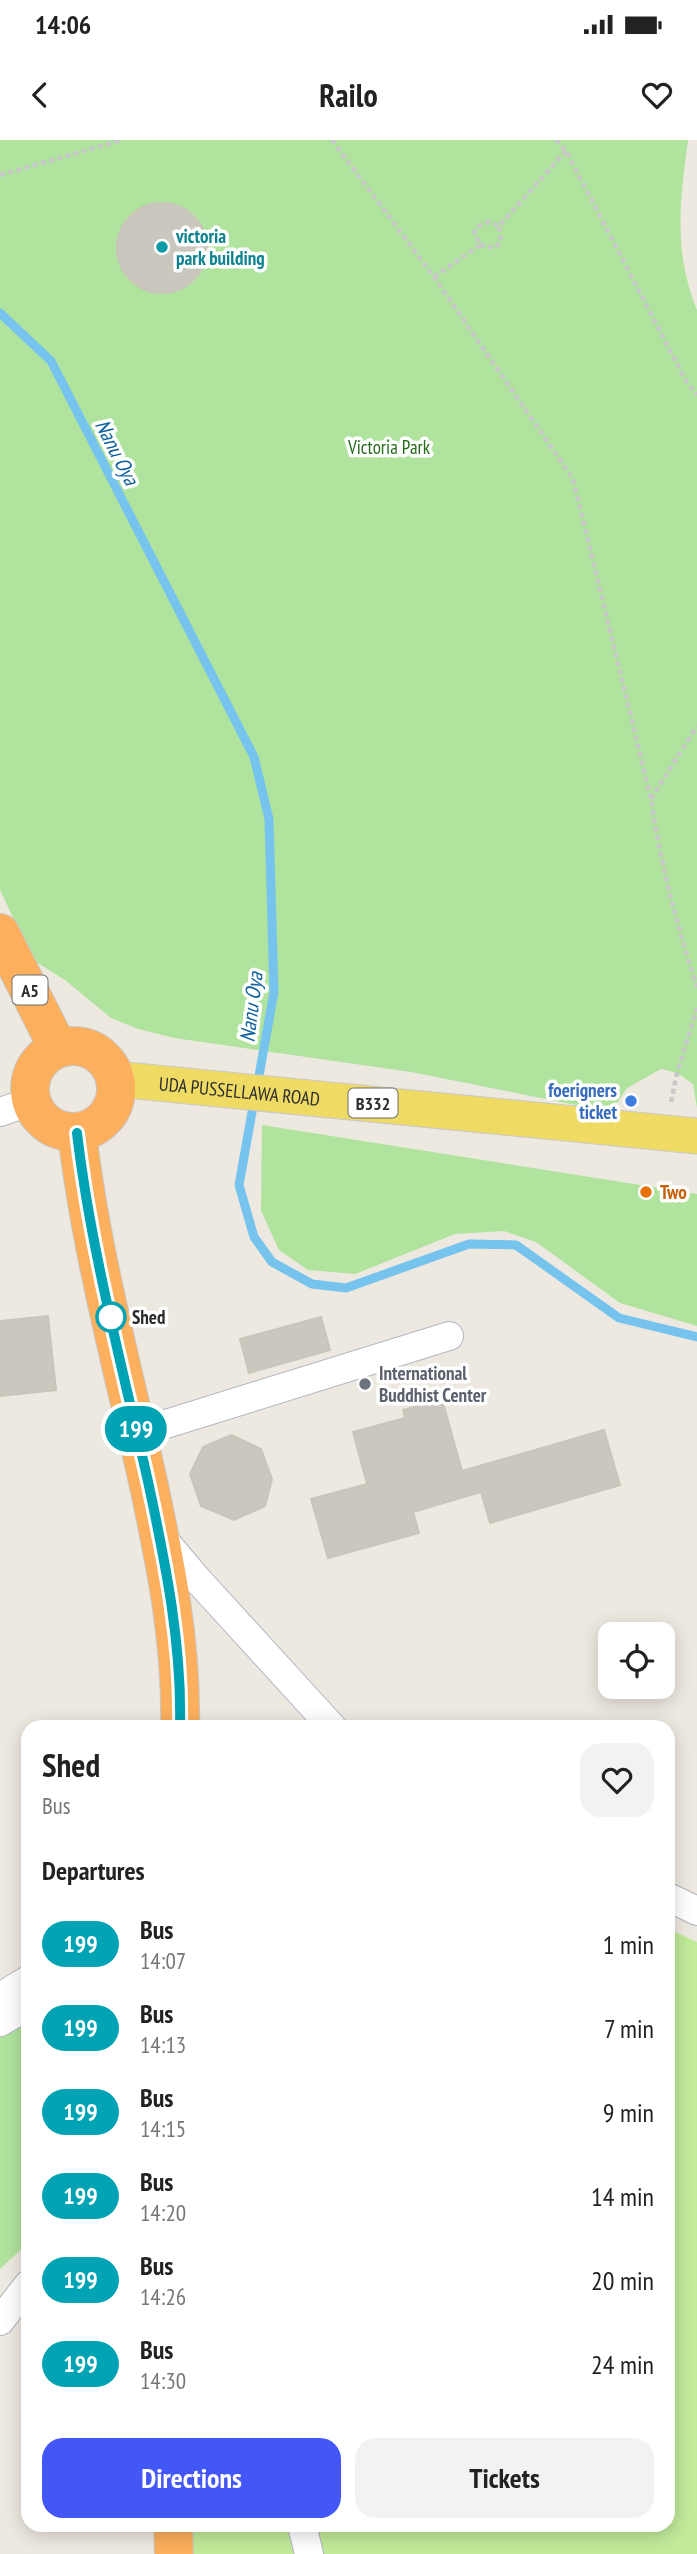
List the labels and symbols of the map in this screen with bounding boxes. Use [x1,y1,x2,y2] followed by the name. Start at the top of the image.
[175,224,265,270] place label: victoria park building
[154,239,170,255] marker: victoria park building
[89,415,146,491] water label: Nanu Oya
[347,435,431,459] park label: Victoria Park
[233,969,269,1043] water label: Nanu Oya
[12,976,48,1004] road number: A5
[158,1071,321,1111] street label: UDA PUSSELLAWA ROAD
[548,1078,617,1124] place label: foerigners ticket
[348,1088,398,1118] road number: B332
[623,1093,639,1109] marker: foerigners ticket
[660,1180,687,1204] place label: Two
[638,1184,654,1200] marker: Two
[96,1302,126,1332] marker: Shed
[132,1305,165,1329] place label: Shed
[379,1361,487,1407] place label: International Buddhist Center
[357,1376,373,1392] marker: International Buddhist Center
[96,1406,176,1452] line badge: 199

